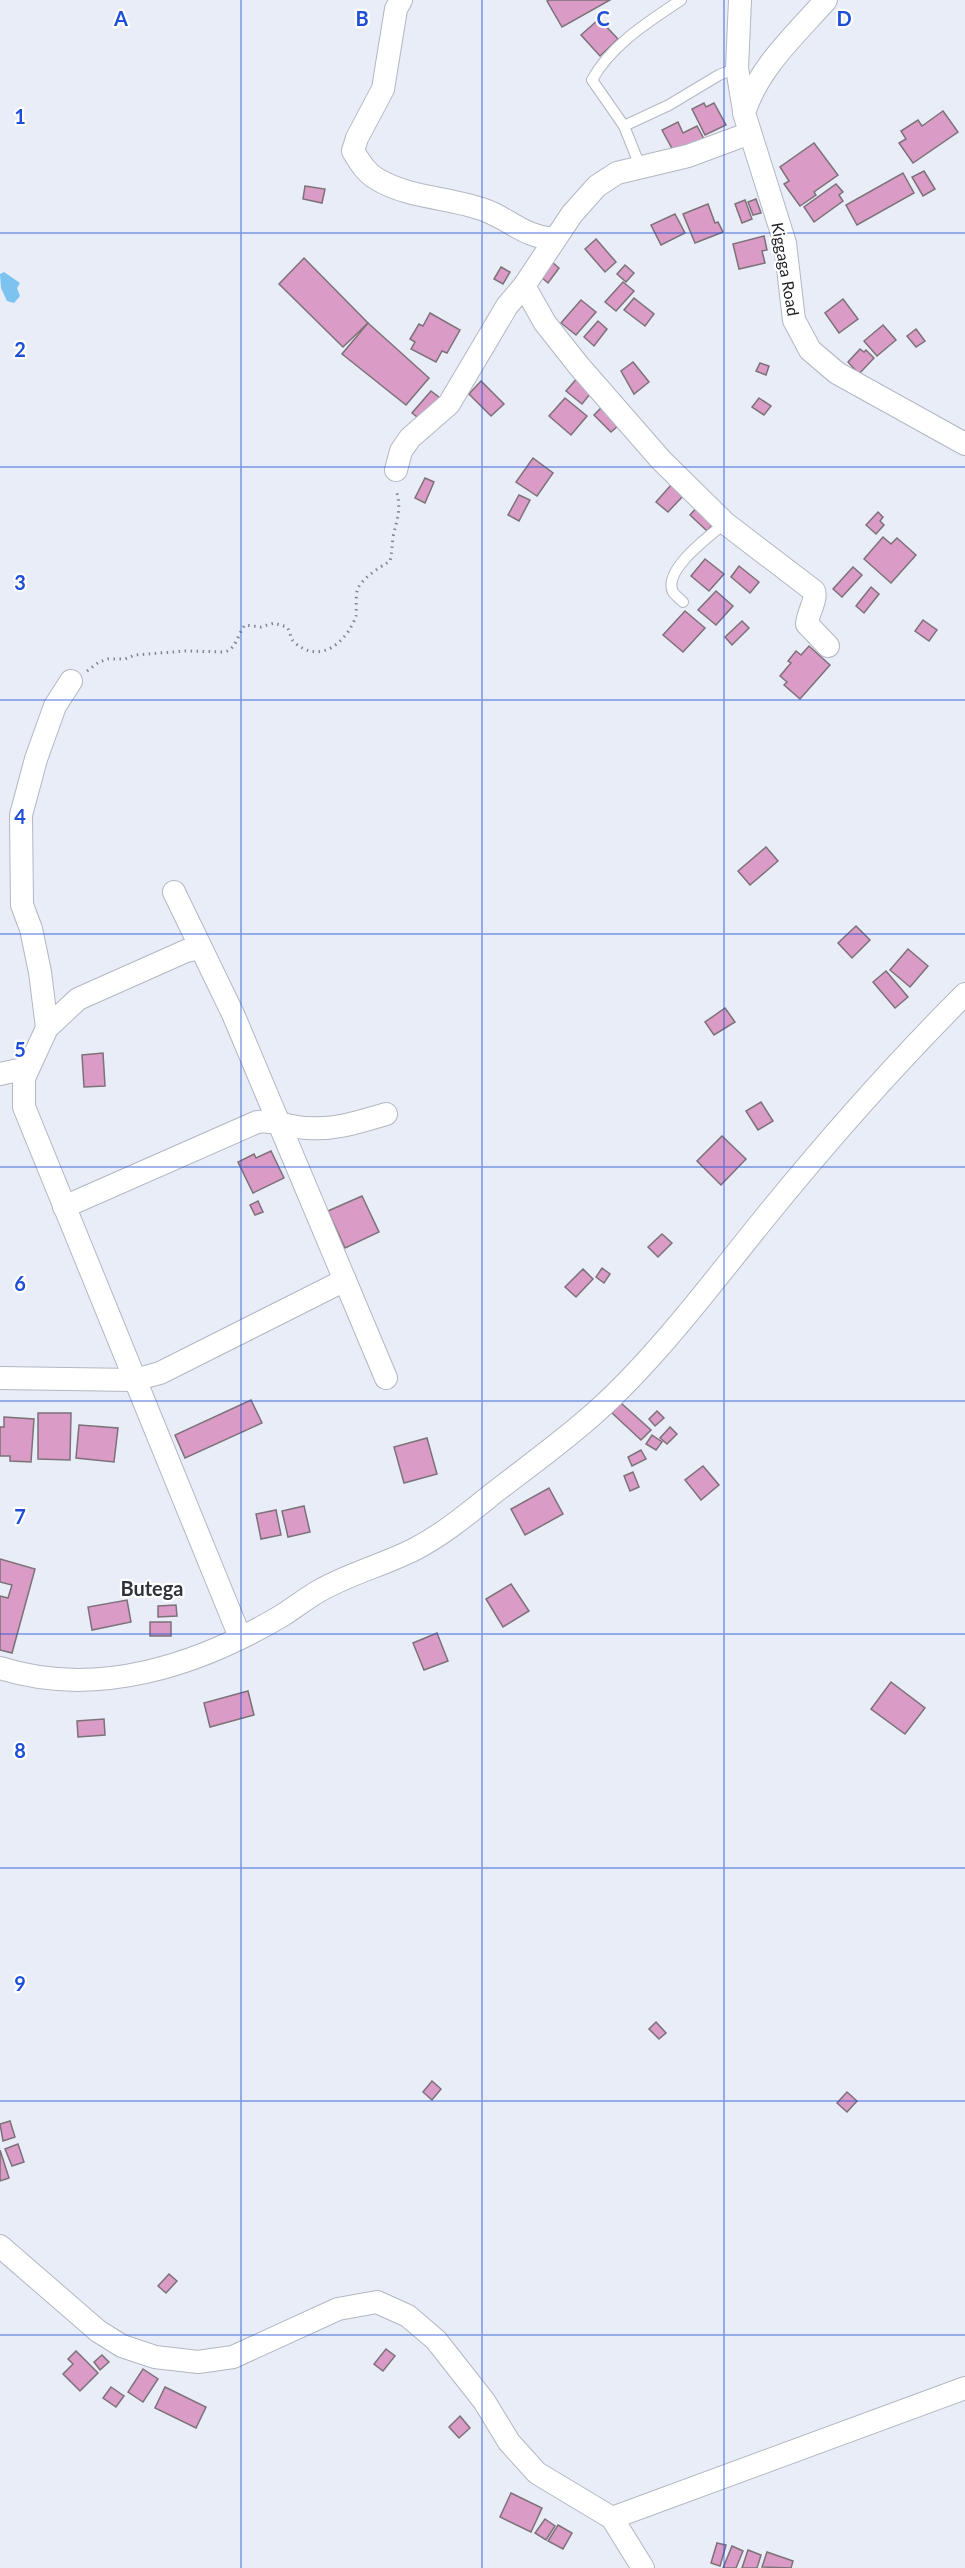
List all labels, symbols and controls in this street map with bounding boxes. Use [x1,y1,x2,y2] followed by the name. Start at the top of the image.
[113,6,128,30] text: A
[355,6,369,30] text: B
[596,6,610,30] text: C
[836,6,852,30] text: D
[14,104,26,128] text: 1
[768,221,804,317] street label: Kiggaga Road
[14,337,26,361] text: 2
[14,570,26,594] text: 3
[14,804,26,828] text: 4
[14,1037,26,1061] text: 5
[14,1271,26,1295] text: 6
[14,1504,26,1528] text: 7
[120,1576,184,1600] district label: Butega
[14,1738,26,1762] text: 8
[14,1971,26,1995] text: 9

